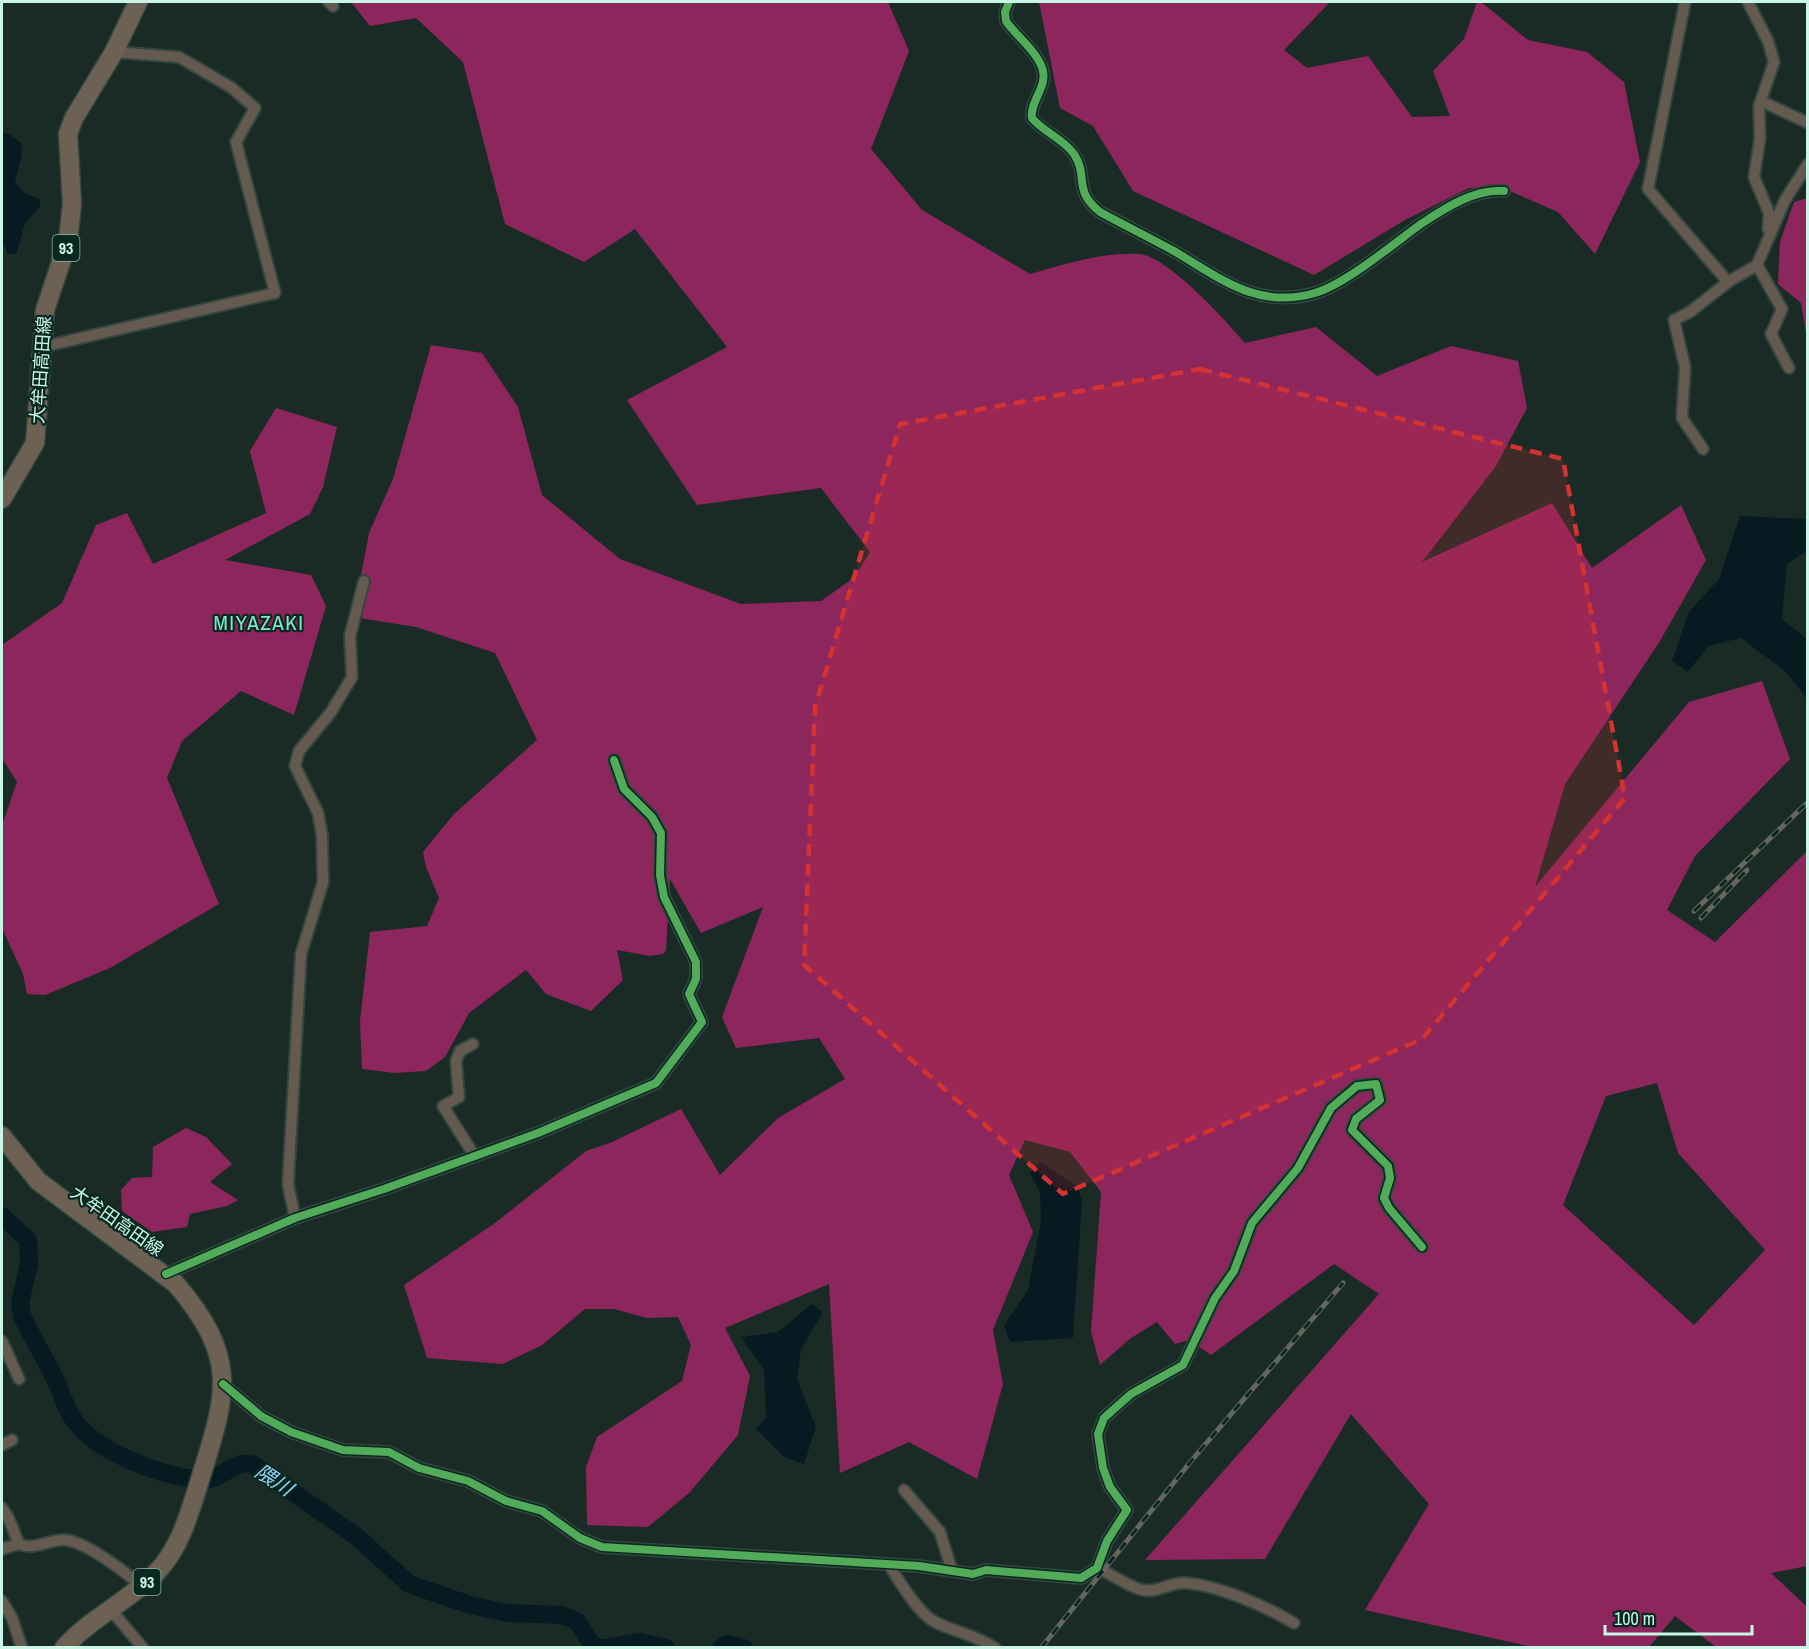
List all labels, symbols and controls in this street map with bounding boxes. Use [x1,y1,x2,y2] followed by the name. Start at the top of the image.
[52,235,80,261] road number: 93
[24,315,57,425] street label: 大牟田高田線
[213,608,305,637] district label: MIYAZAKI
[66,1179,169,1262] street label: 大牟田高田線
[250,1457,300,1503] water label: 隈川
[134,1569,160,1595] road number: 93
[1605,1598,1752,1636] scale bar
[1614,1606,1655,1631] text: 100 m

